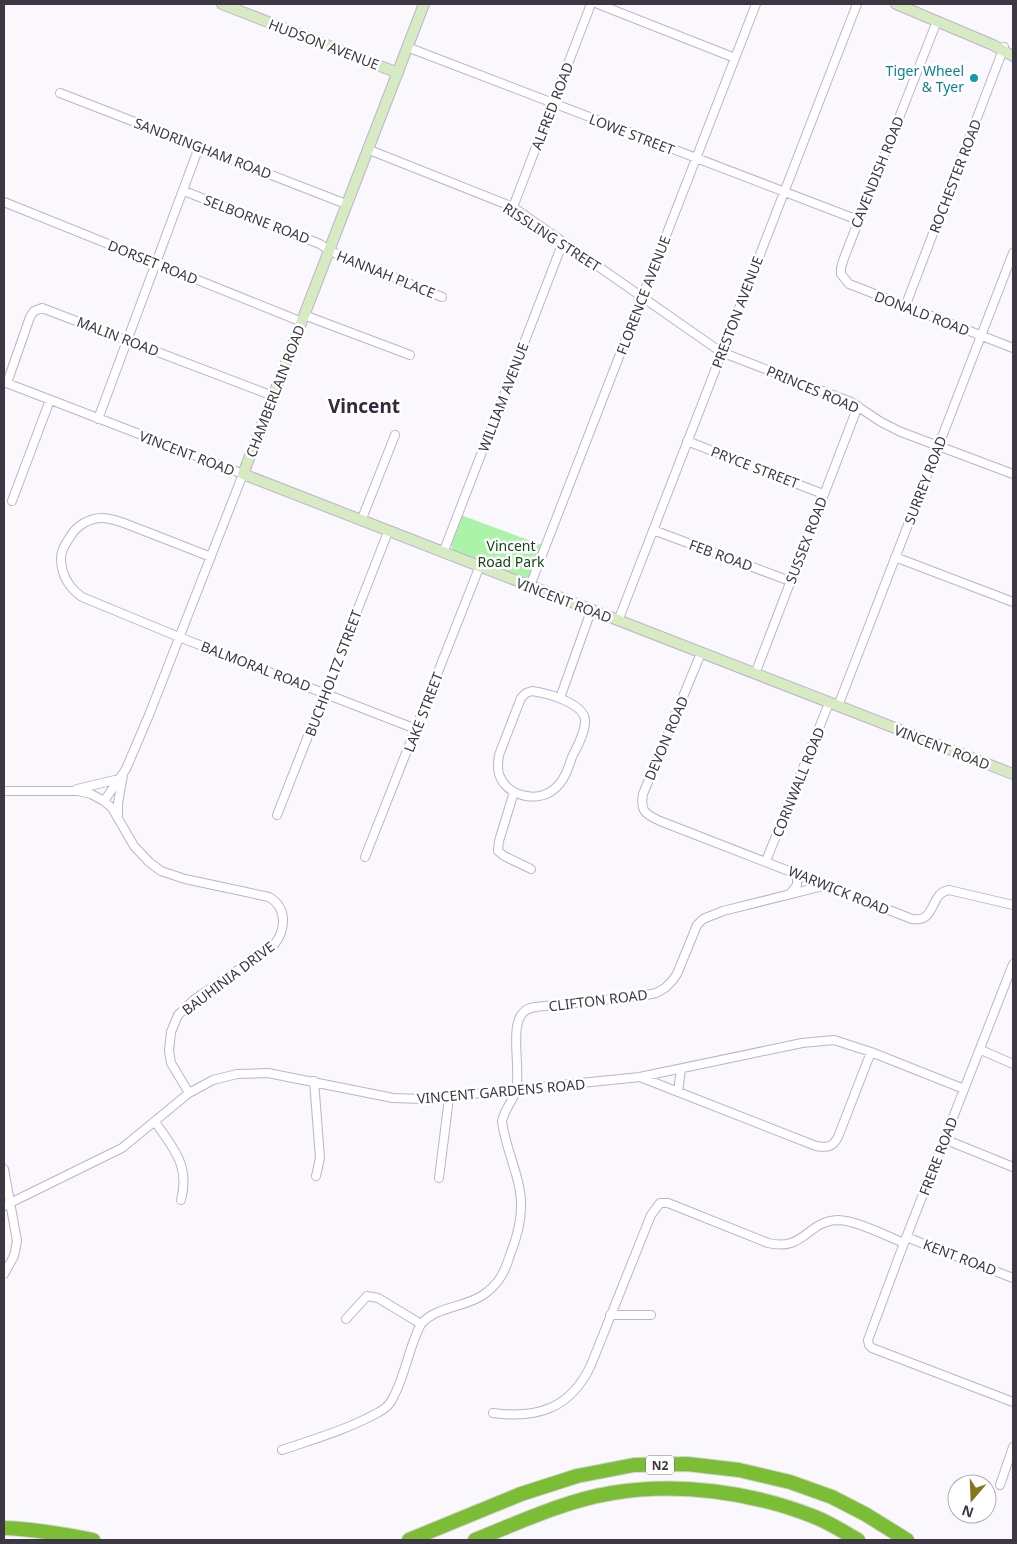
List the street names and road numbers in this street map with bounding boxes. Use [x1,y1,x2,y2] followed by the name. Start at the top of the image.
[266,14,382,74] street label: HUDSON AVENUE
[527,59,577,153] street label: ALFRED ROAD
[587,109,678,159] street label: LOWE STREET
[131,113,275,183] street label: SANDRINGHAM ROAD
[846,113,908,231] street label: CAVENDISH ROAD
[924,116,986,236] street label: ROCHESTER ROAD
[201,190,313,248] street label: SELBORNE ROAD
[499,198,605,276] street label: RISSLING STREET
[612,233,674,357] street label: FLORENCE AVENUE
[105,235,201,289] street label: DORSET ROAD
[334,246,438,302] street label: HANNAH PLACE
[707,253,767,371] street label: PRESTON AVENUE
[872,286,972,340] street label: DONALD ROAD
[74,312,162,360] street label: MALIN ROAD
[241,322,309,460] street label: CHAMBERLAIN ROAD
[473,340,533,454] street label: WILLIAM AVENUE
[764,361,862,417] street label: PRINCES ROAD
[136,426,238,480] street label: VINCENT ROAD
[899,433,951,527] street label: SURREY ROAD
[708,442,802,493] street label: PRYCE STREET
[781,494,831,586] street label: SUSSEX ROAD
[687,535,755,575] street label: FEB ROAD
[513,573,615,627] street label: VINCENT ROAD
[300,607,366,739] street label: BUCHHOLTZ STREET
[198,636,314,696] street label: BALMORAL ROAD
[399,669,447,755] street label: LAKE STREET
[640,693,692,783] street label: DEVON ROAD
[891,720,993,774] street label: VINCENT ROAD
[767,724,829,840] street label: CORNWALL ROAD
[786,861,892,919] street label: WARWICK ROAD
[178,937,278,1019] street label: BAUHINIA DRIVE
[547,985,649,1015] street label: CLIFTON ROAD
[416,1074,586,1108] street label: VINCENT GARDENS ROAD
[914,1114,962,1198] street label: FRERE ROAD
[921,1234,999,1280] street label: KENT ROAD
[646,1456,674,1474] road number: N2

